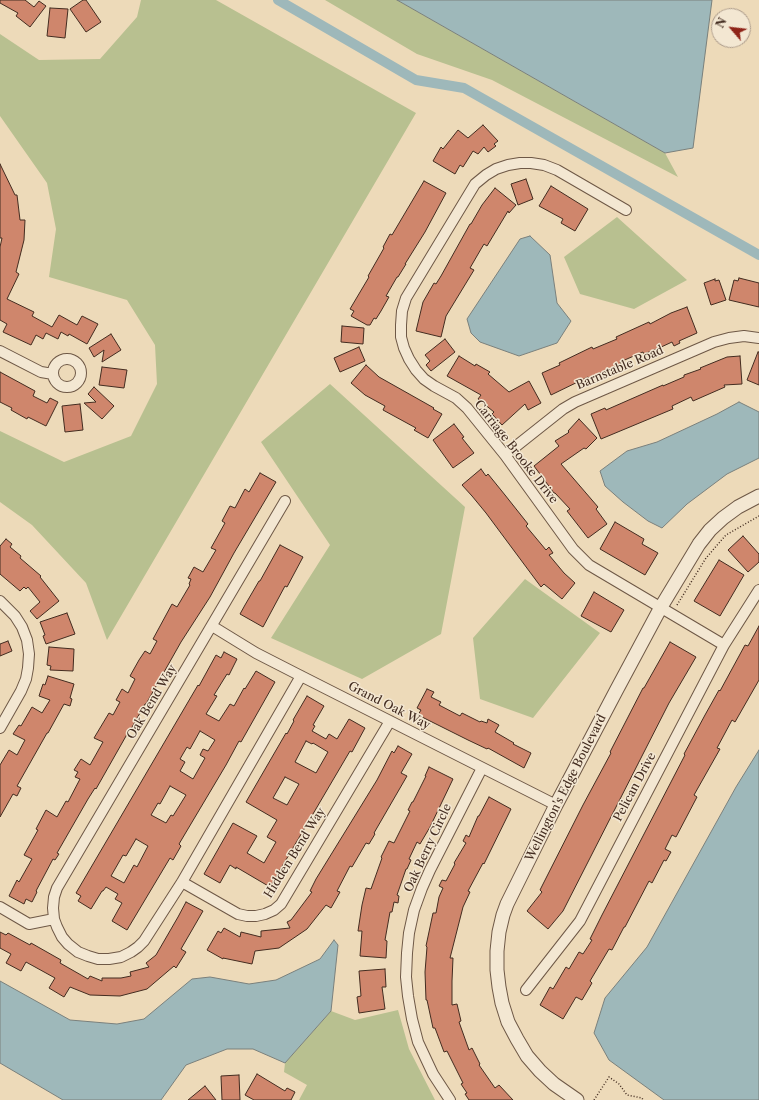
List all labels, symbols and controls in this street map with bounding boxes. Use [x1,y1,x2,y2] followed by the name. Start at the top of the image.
[711,8,751,48] north arrow
[713,15,730,30] text: N
[574,343,666,393] street label: Barnstable Road
[471,397,561,507] street label: Carriage Brooke Drive
[124,662,180,742] street label: Oak Bend Way
[346,679,432,733] street label: Grand Oak Way
[523,712,609,864] street label: Wellington's Edge Boulevard
[611,750,659,824] street label: Pelican Drive
[401,801,455,895] street label: Oak Berry Circle
[261,805,329,901] street label: Hidden Bend Way

